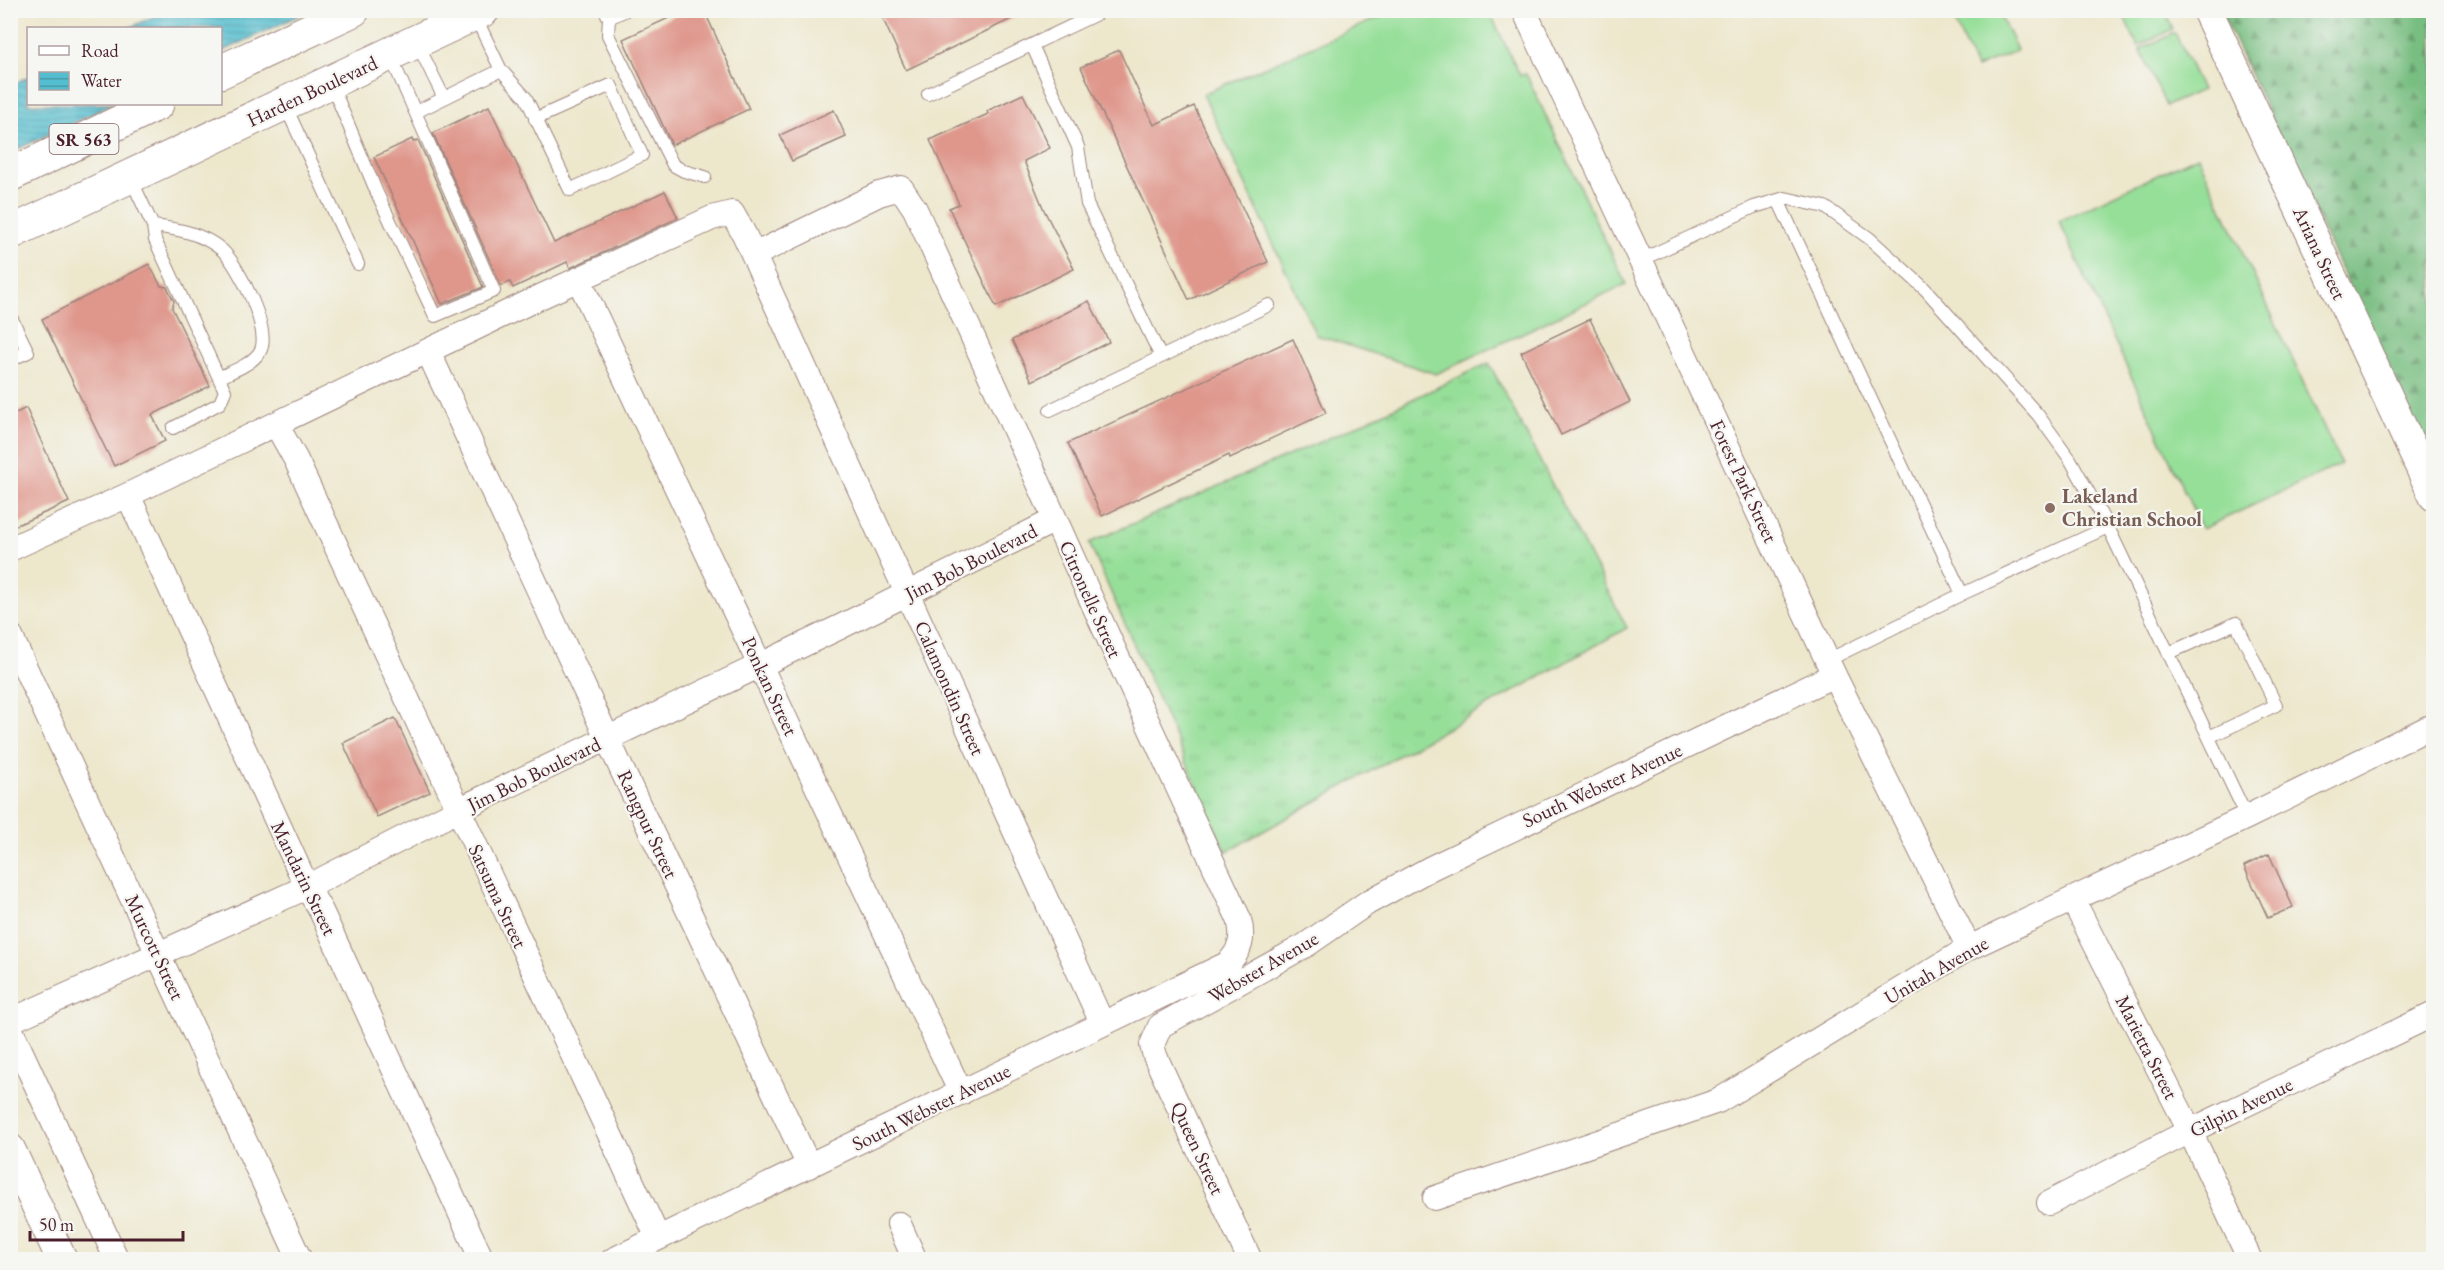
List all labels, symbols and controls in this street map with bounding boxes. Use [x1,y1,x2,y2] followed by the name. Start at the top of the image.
[27,27,222,105] legend
[81,39,120,62] text: Road
[242,49,382,133] street label: Harden Boulevard
[81,69,122,92] text: Water
[50,124,118,154] road number: SR 563
[2287,201,2353,304] street label: Ariana Street
[1704,415,1784,547] street label: Forest Park Street
[2062,483,2202,532] place label: Lakeland Christian School
[2043,501,2057,515] marker: Lakeland Christian School
[899,517,1042,607] street label: Jim Bob Boulevard
[1054,536,1129,662] street label: Citronelle Street
[909,617,992,760] street label: Calamondin Street
[736,632,805,740] street label: Ponkan Street
[461,730,606,818] street label: Jim Bob Boulevard
[1518,737,1686,833] street label: South Webster Avenue
[611,765,685,883] street label: Rangpur Street
[265,816,343,940] street label: Mandarin Street
[463,840,534,953] street label: Satsuma Street
[119,890,191,1005] street label: Murcott Street
[1203,925,1323,1009] street label: Webster Avenue
[1879,930,1993,1010] street label: Unitah Avenue
[2110,991,2185,1104] street label: Marietta Street
[847,1057,1015,1157] street label: South Webster Avenue
[2185,1071,2297,1143] street label: Gilpin Avenue
[1165,1097,1231,1199] street label: Queen Street
[30,1204,183,1242] scale bar
[39,1213,74,1236] text: 50 m

